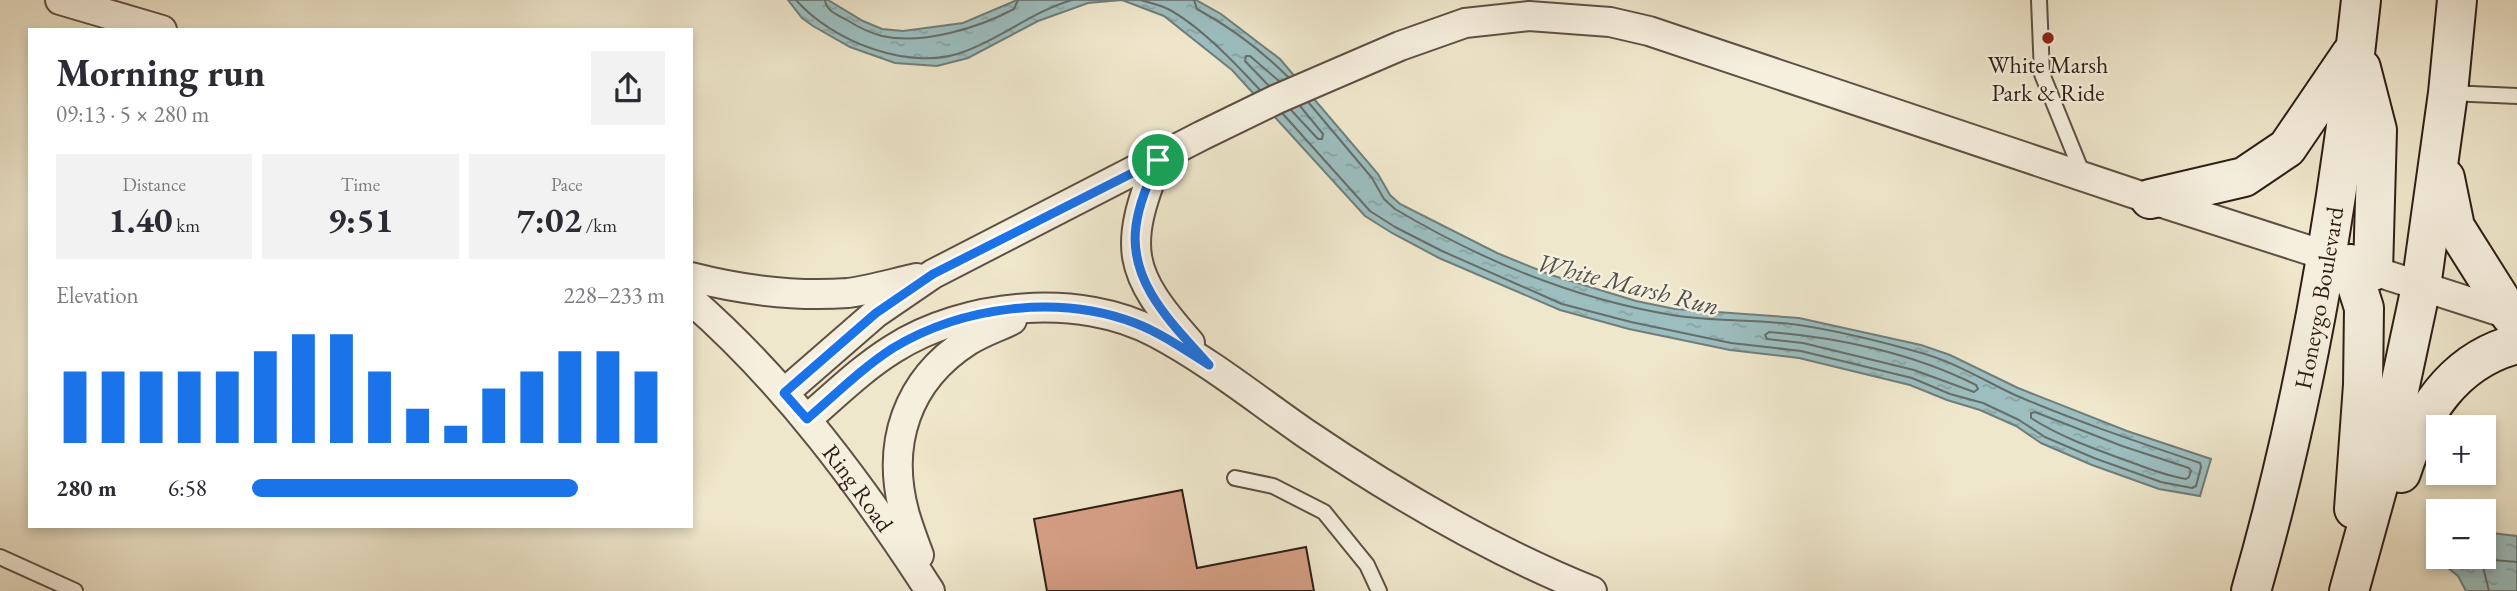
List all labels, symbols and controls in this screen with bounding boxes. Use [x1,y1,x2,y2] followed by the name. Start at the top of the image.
[2040,30,2056,46] marker: White Marsh Park & Ride
[56,48,265,97] text: Morning run
[1988,49,2108,108] place label: White Marsh Park & Ride
[591,51,665,125] button: share
[56,99,209,129] text: 09:13 · 5 × 280 m
[1128,130,1188,190] pin
[1139,141,1177,179] icon: arrive
[122,172,186,197] text: Distance
[341,172,380,197] text: Time
[551,172,583,197] text: Pace
[108,197,173,242] text: 1.40
[328,197,393,242] text: 9:51
[517,197,582,242] text: 7:02
[2286,204,2350,392] street label: Honeygo Boulevard
[173,213,200,238] text: km
[582,213,617,238] text: /km
[1533,245,1723,323] water label: White Marsh Run
[56,280,139,310] text: Elevation
[564,280,665,310] text: 228–233 m
[2426,415,2496,569] map controls
[2426,415,2496,485] button: +
[816,437,901,538] street label: Ring Road
[56,473,117,503] text: 280 m
[168,473,207,503] text: 6:58
[2426,499,2496,569] button: −

